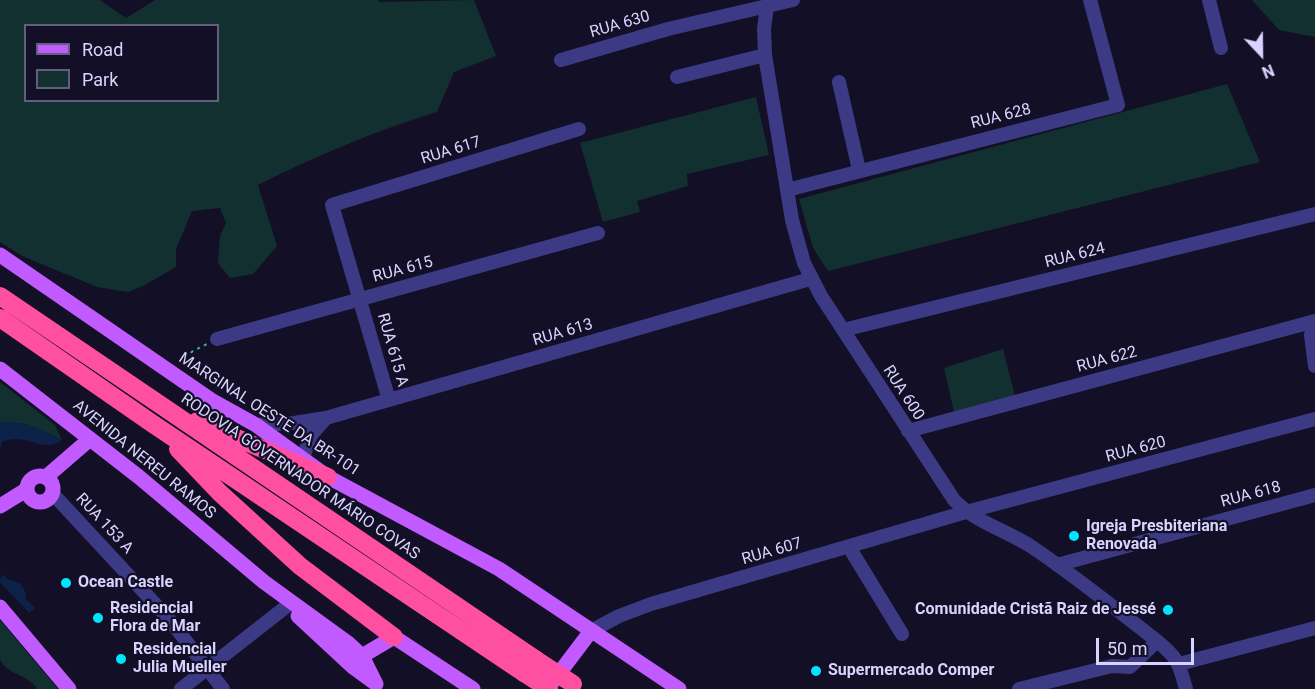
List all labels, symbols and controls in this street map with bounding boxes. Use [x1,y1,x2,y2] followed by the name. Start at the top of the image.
[588,7,652,43] street label: RUA 630
[24,24,219,102] legend
[1231,24,1291,84] north arrow
[82,39,123,60] text: Road
[1259,60,1277,82] text: N
[82,69,118,90] text: Park
[969,100,1033,134] street label: RUA 628
[419,133,483,169] street label: RUA 617
[1043,239,1107,273] street label: RUA 624
[371,253,435,287] street label: RUA 615
[372,311,412,389] street label: RUA 615 A
[531,315,595,351] street label: RUA 613
[1075,343,1139,377] street label: RUA 622
[175,349,363,481] street label: MARGINAL OESTE DA BR-101
[878,362,928,424] street label: RUA 600
[177,390,423,564] street label: RODOVIA GOVERNADOR MÁRIO COVAS
[69,396,219,524] street label: AVENIDA NEREU RAMOS
[1104,433,1168,467] street label: RUA 620
[1219,478,1283,512] street label: RUA 618
[71,490,137,558] street label: RUA 153 A
[1086,517,1227,555] place label: Igreja Presbiteriana Renovada
[1067,529,1081,543] marker: Igreja Presbiteriana Renovada
[740,534,804,570] street label: RUA 607
[78,573,173,593] place label: Ocean Castle
[59,576,73,590] marker: Ocean Castle
[110,599,200,637] place label: Residencial Flora de Mar
[915,600,1156,620] place label: Comunidade Cristã Raiz de Jessé
[1161,603,1175,617] marker: Comunidade Cristã Raiz de Jessé
[91,611,105,625] marker: Residencial Flora de Mar
[1099,626,1196,664] scale bar
[1107,638,1147,659] text: 50 m
[133,640,226,678] place label: Residencial Julia Mueller
[114,652,128,666] marker: Residencial Julia Mueller
[828,661,994,681] place label: Supermercado Comper
[809,664,823,678] marker: Supermercado Comper

